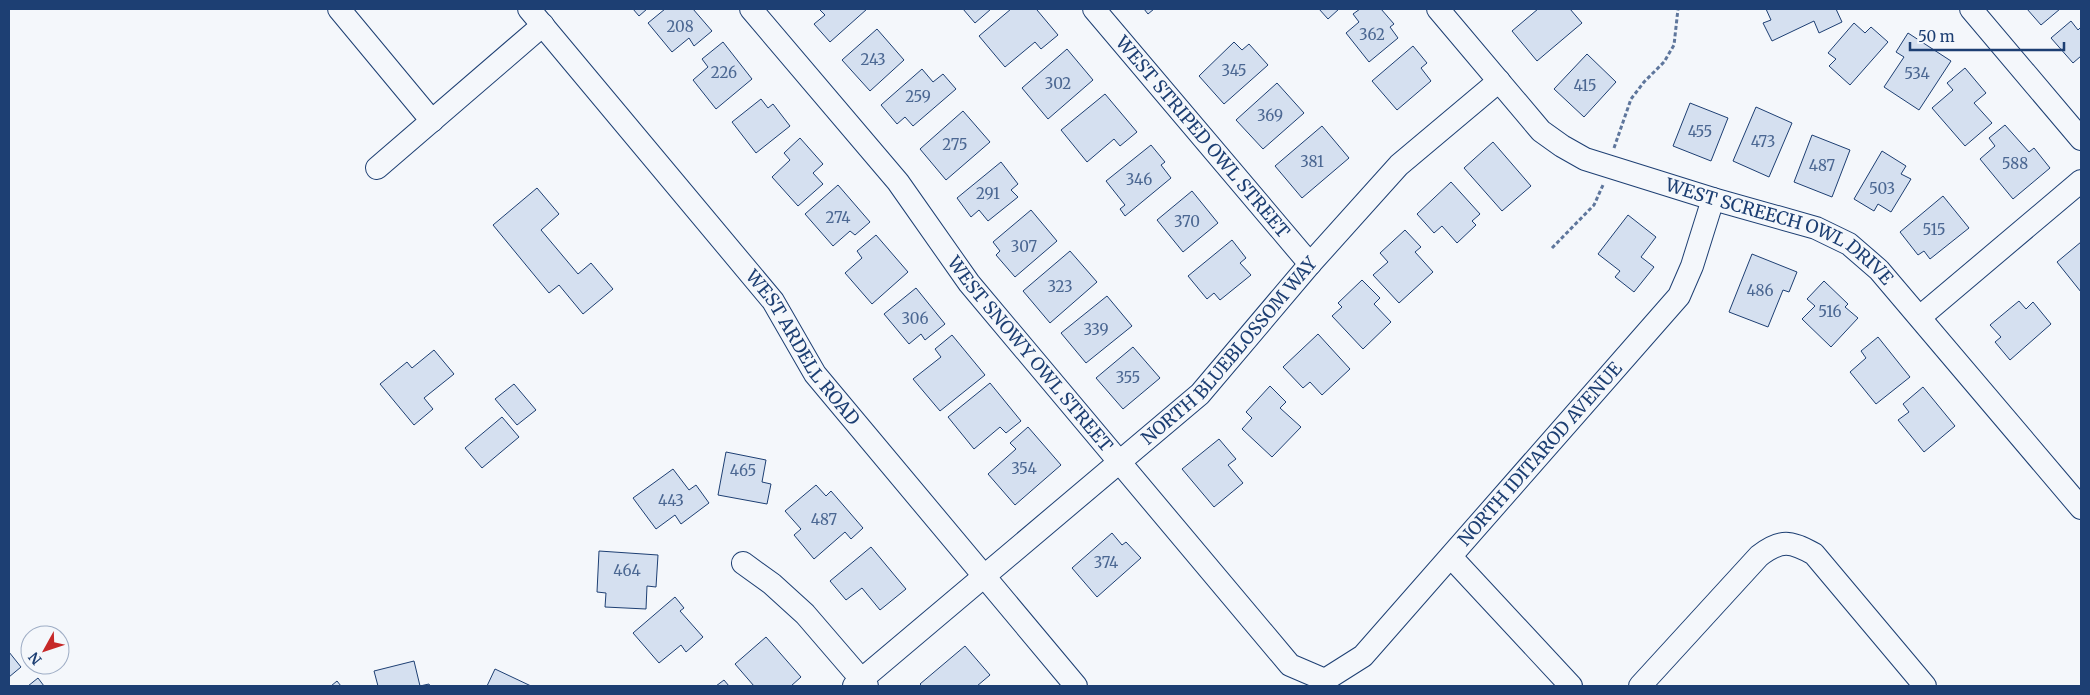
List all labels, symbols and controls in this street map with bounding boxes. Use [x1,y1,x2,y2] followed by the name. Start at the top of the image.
[666,17,694,36] house number: 208
[1910,20,2064,52] scale bar
[1359,25,1385,44] house number: 362
[1918,27,1955,46] text: 50 m
[1110,30,1295,243] street label: WEST STRIPED OWL STREET
[861,50,886,69] house number: 243
[1221,61,1247,80] house number: 345
[711,63,737,82] house number: 226
[1904,64,1930,83] house number: 534
[1045,74,1071,93] house number: 302
[1573,76,1597,95] house number: 415
[905,87,931,106] house number: 259
[1257,106,1283,125] house number: 369
[1688,122,1712,141] house number: 455
[1751,132,1775,151] house number: 473
[942,135,968,154] house number: 275
[1300,152,1324,171] house number: 381
[2002,154,2028,173] house number: 588
[1809,156,1836,175] house number: 487
[1126,170,1152,189] house number: 346
[1662,173,1899,290] street label: WEST SCREECH OWL DRIVE
[1869,179,1895,198] house number: 503
[976,184,1000,203] house number: 291
[826,208,850,227] house number: 274
[1174,212,1200,231] house number: 370
[1922,220,1946,239] house number: 515
[1011,237,1038,256] house number: 307
[942,251,1118,457] street label: WEST SNOWY OWL STREET
[1136,252,1322,450] street label: NORTH BLUEBLOSSOM WAY
[740,264,865,430] street label: WEST ARDELL ROAD
[1047,277,1073,296] house number: 323
[1746,281,1774,300] house number: 486
[1818,302,1842,321] house number: 516
[901,309,929,328] house number: 306
[1083,320,1109,339] house number: 339
[1453,357,1627,551] street label: NORTH IDITAROD AVENUE
[1116,368,1140,387] house number: 355
[1011,459,1037,478] house number: 354
[730,461,756,480] house number: 465
[658,491,684,510] house number: 443
[811,510,838,529] house number: 487
[1094,553,1118,572] house number: 374
[613,561,641,580] house number: 464
[20,625,70,675] north arrow
[25,648,45,668] text: N

